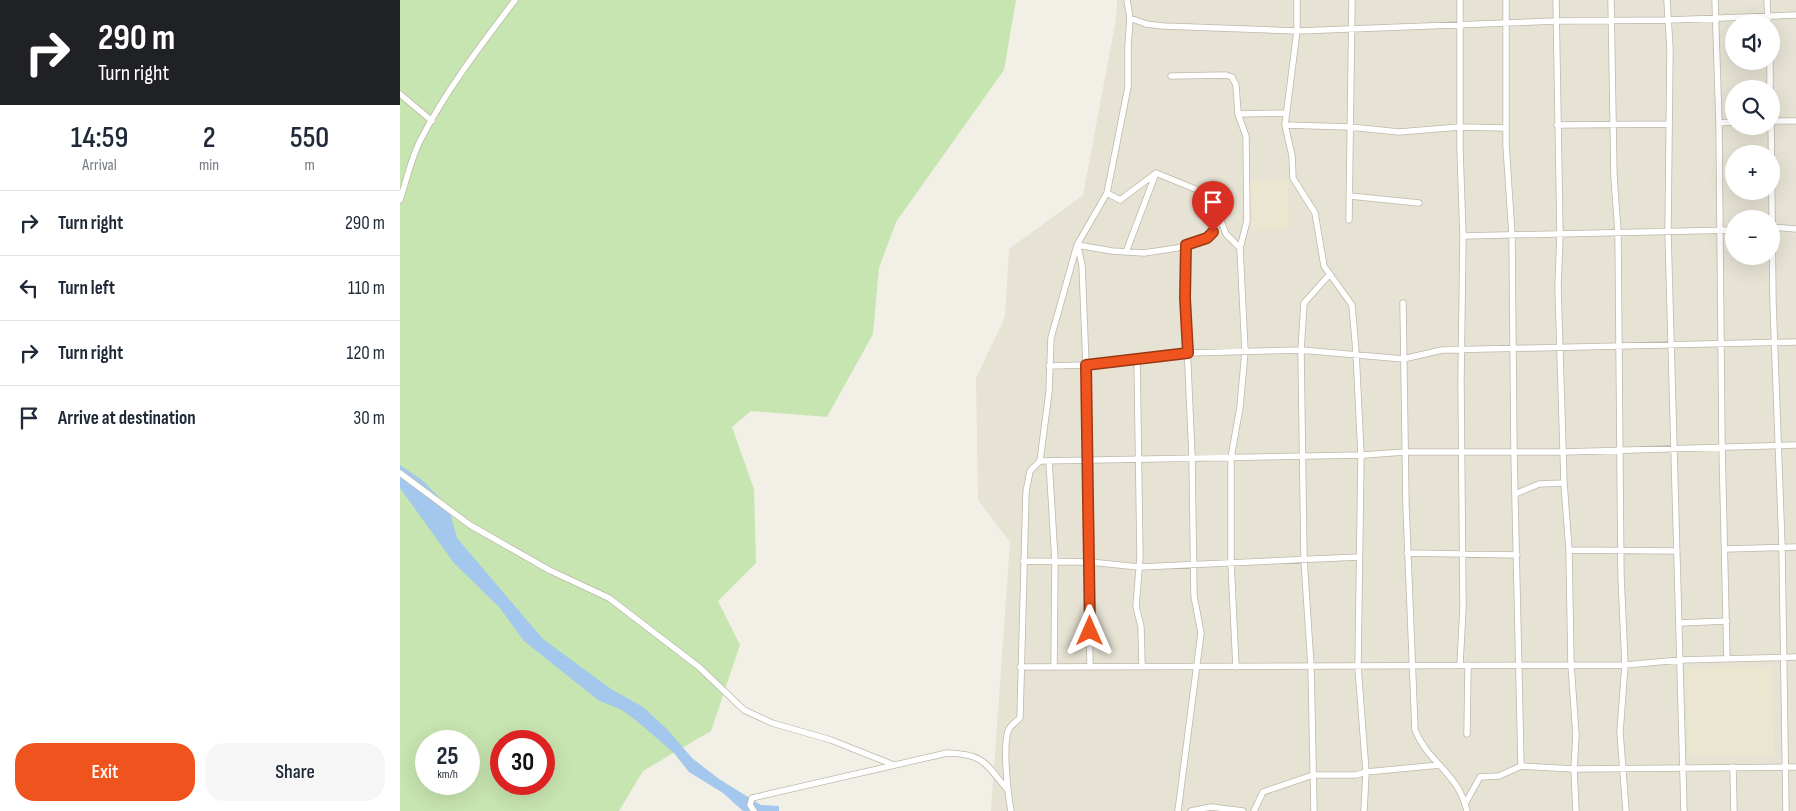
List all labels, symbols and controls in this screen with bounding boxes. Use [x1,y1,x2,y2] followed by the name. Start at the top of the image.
[1725,15,1780,265] map controls
[1725,15,1780,70] button: sound
[98,17,175,60] text: 290 m
[15,20,80,85] icon: right
[98,60,169,87] text: Turn right
[1725,80,1780,135] button: search
[71,120,128,156] text: 14:59
[203,120,216,156] text: 2
[290,120,329,156] text: 550
[1725,145,1780,200] button: +
[82,156,117,175] text: Arrival
[199,156,219,175] text: min
[304,156,315,175] text: m
[1192,181,1234,232] pin
[1199,188,1227,216] icon: arrive
[15,209,43,237] icon: right
[1725,210,1780,265] button: −
[58,212,123,235] text: Turn right
[345,212,385,235] text: 290 m
[15,274,43,302] icon: left
[58,277,115,300] text: Turn left
[348,277,385,300] text: 110 m
[15,339,43,367] icon: right
[58,342,123,365] text: Turn right
[347,342,385,365] text: 120 m
[15,404,43,432] icon: arrive
[58,407,196,430] text: Arrive at destination
[353,407,385,430] text: 30 m
[1063,604,1115,656] position arrow
[490,730,555,795] speed limit sign: 30
[437,741,458,772] text: 25
[15,743,195,801] button: Exit
[205,743,385,801] button: Share
[437,767,458,782] text: km/h

